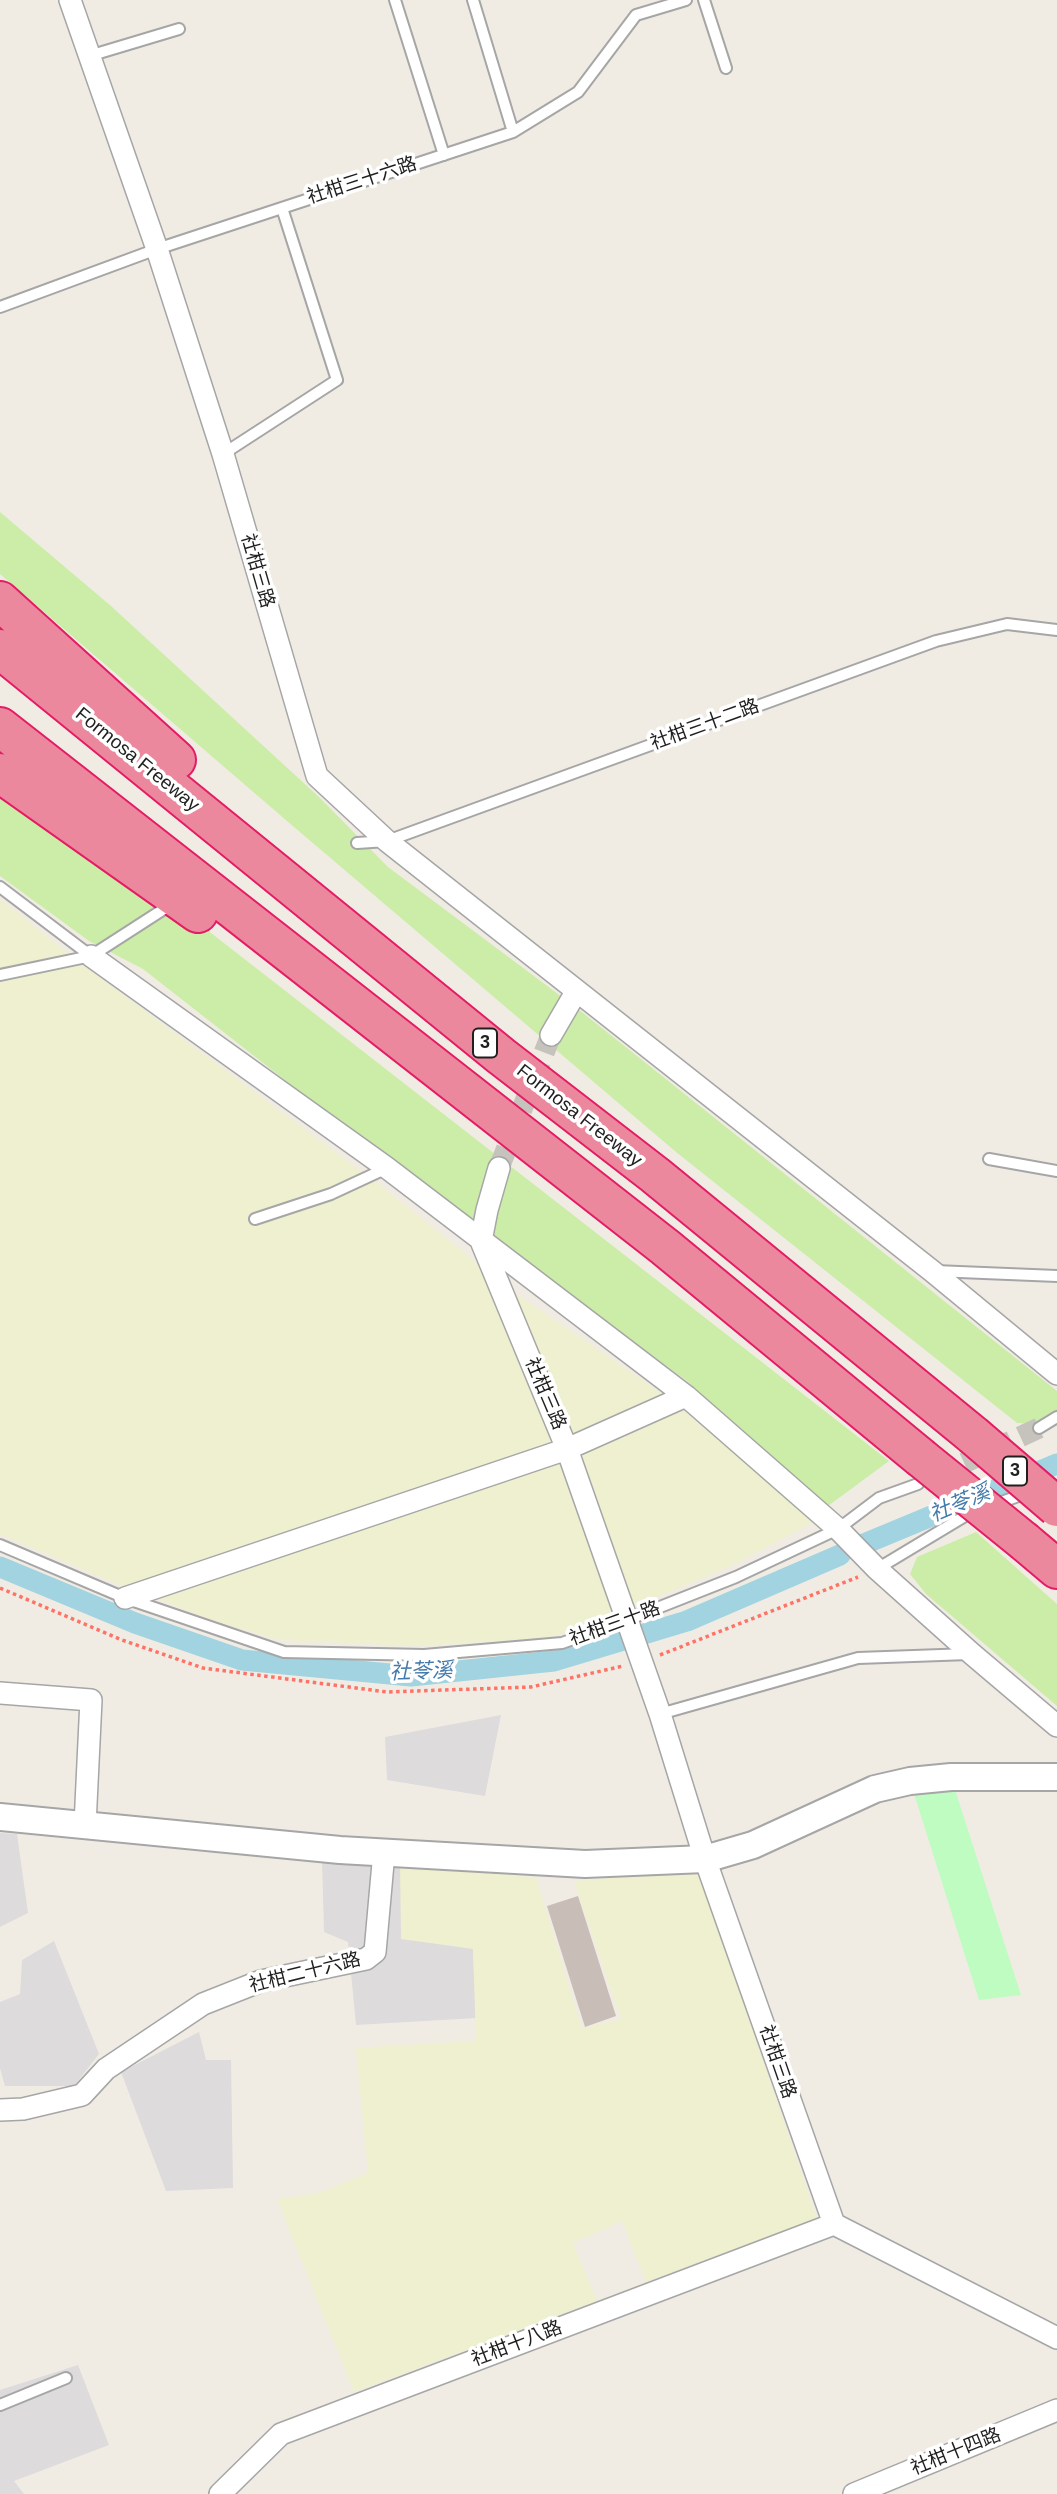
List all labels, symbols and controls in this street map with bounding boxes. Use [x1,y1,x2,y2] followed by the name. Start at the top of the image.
[304,153,420,209] street label: 社柑三十六路
[236,531,278,611] street label: 社柑三路
[648,695,762,755] street label: 社柑三十二路
[70,703,204,817] street label: Formosa Freeway
[473,1028,497,1058] road number: 3
[512,1060,646,1172] street label: Formosa Freeway
[520,1355,570,1433] street label: 社柑三路
[1003,1456,1027,1486] road number: 3
[926,1480,994,1528] water label: 社苓溪
[566,1597,664,1651] street label: 社柑三十路
[389,1658,453,1686] water label: 社苓溪
[247,1948,363,1998] street label: 社柑二十六路
[754,2022,800,2102] street label: 社柑三路
[469,2316,565,2372] street label: 社柑十八路
[908,2424,1004,2480] street label: 社柑十四路

